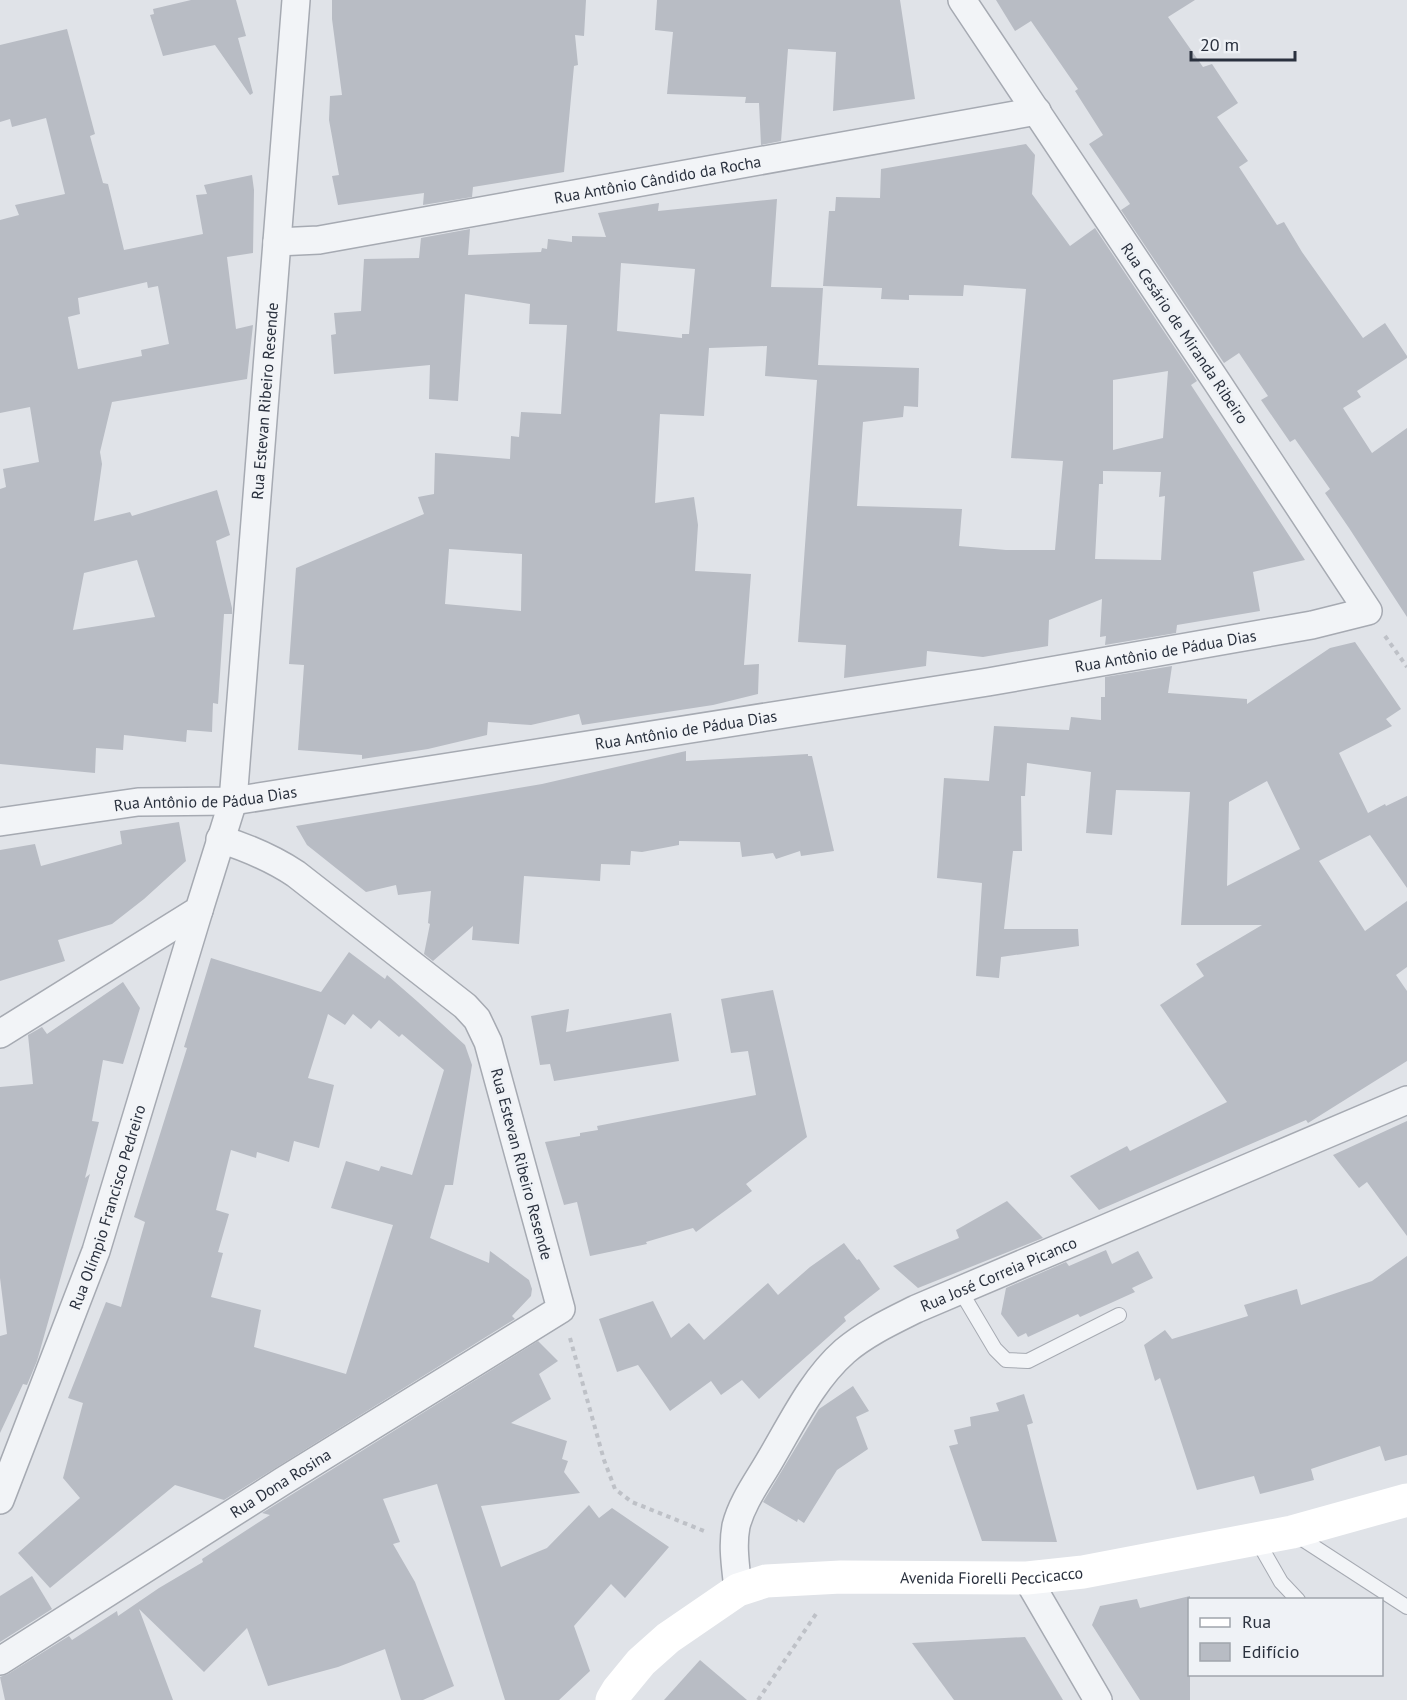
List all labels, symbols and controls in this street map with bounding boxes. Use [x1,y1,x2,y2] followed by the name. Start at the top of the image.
[1191,24,1294,62] scale bar
[1200,33,1239,56] text: 20 m
[552,151,763,208] street label: Rua Antônio Cândido da Rocha
[1117,239,1253,427] street label: Rua Cesário de Miranda Ribeiro
[247,302,282,500] street label: Rua Estevan Ribeiro Resende
[1073,625,1258,677] street label: Rua Antônio de Pádua Dias
[594,705,779,754] street label: Rua Antônio de Pádua Dias
[112,781,299,815] street label: Rua Antônio de Pádua Dias
[487,1066,557,1262] street label: Rua Estevan Ribeiro Resende
[64,1102,150,1313] street label: Rua Olímpio Francisco Pedreiro
[917,1232,1080,1316] street label: Rua José Correia Picanco
[226,1444,334,1522] street label: Rua Dona Rosina
[900,1562,1084,1588] street label: Avenida Fiorelli Peccicacco
[1188,1598,1383,1676] legend
[1242,1610,1271,1633] text: Rua
[1242,1640,1299,1663] text: Edifício

